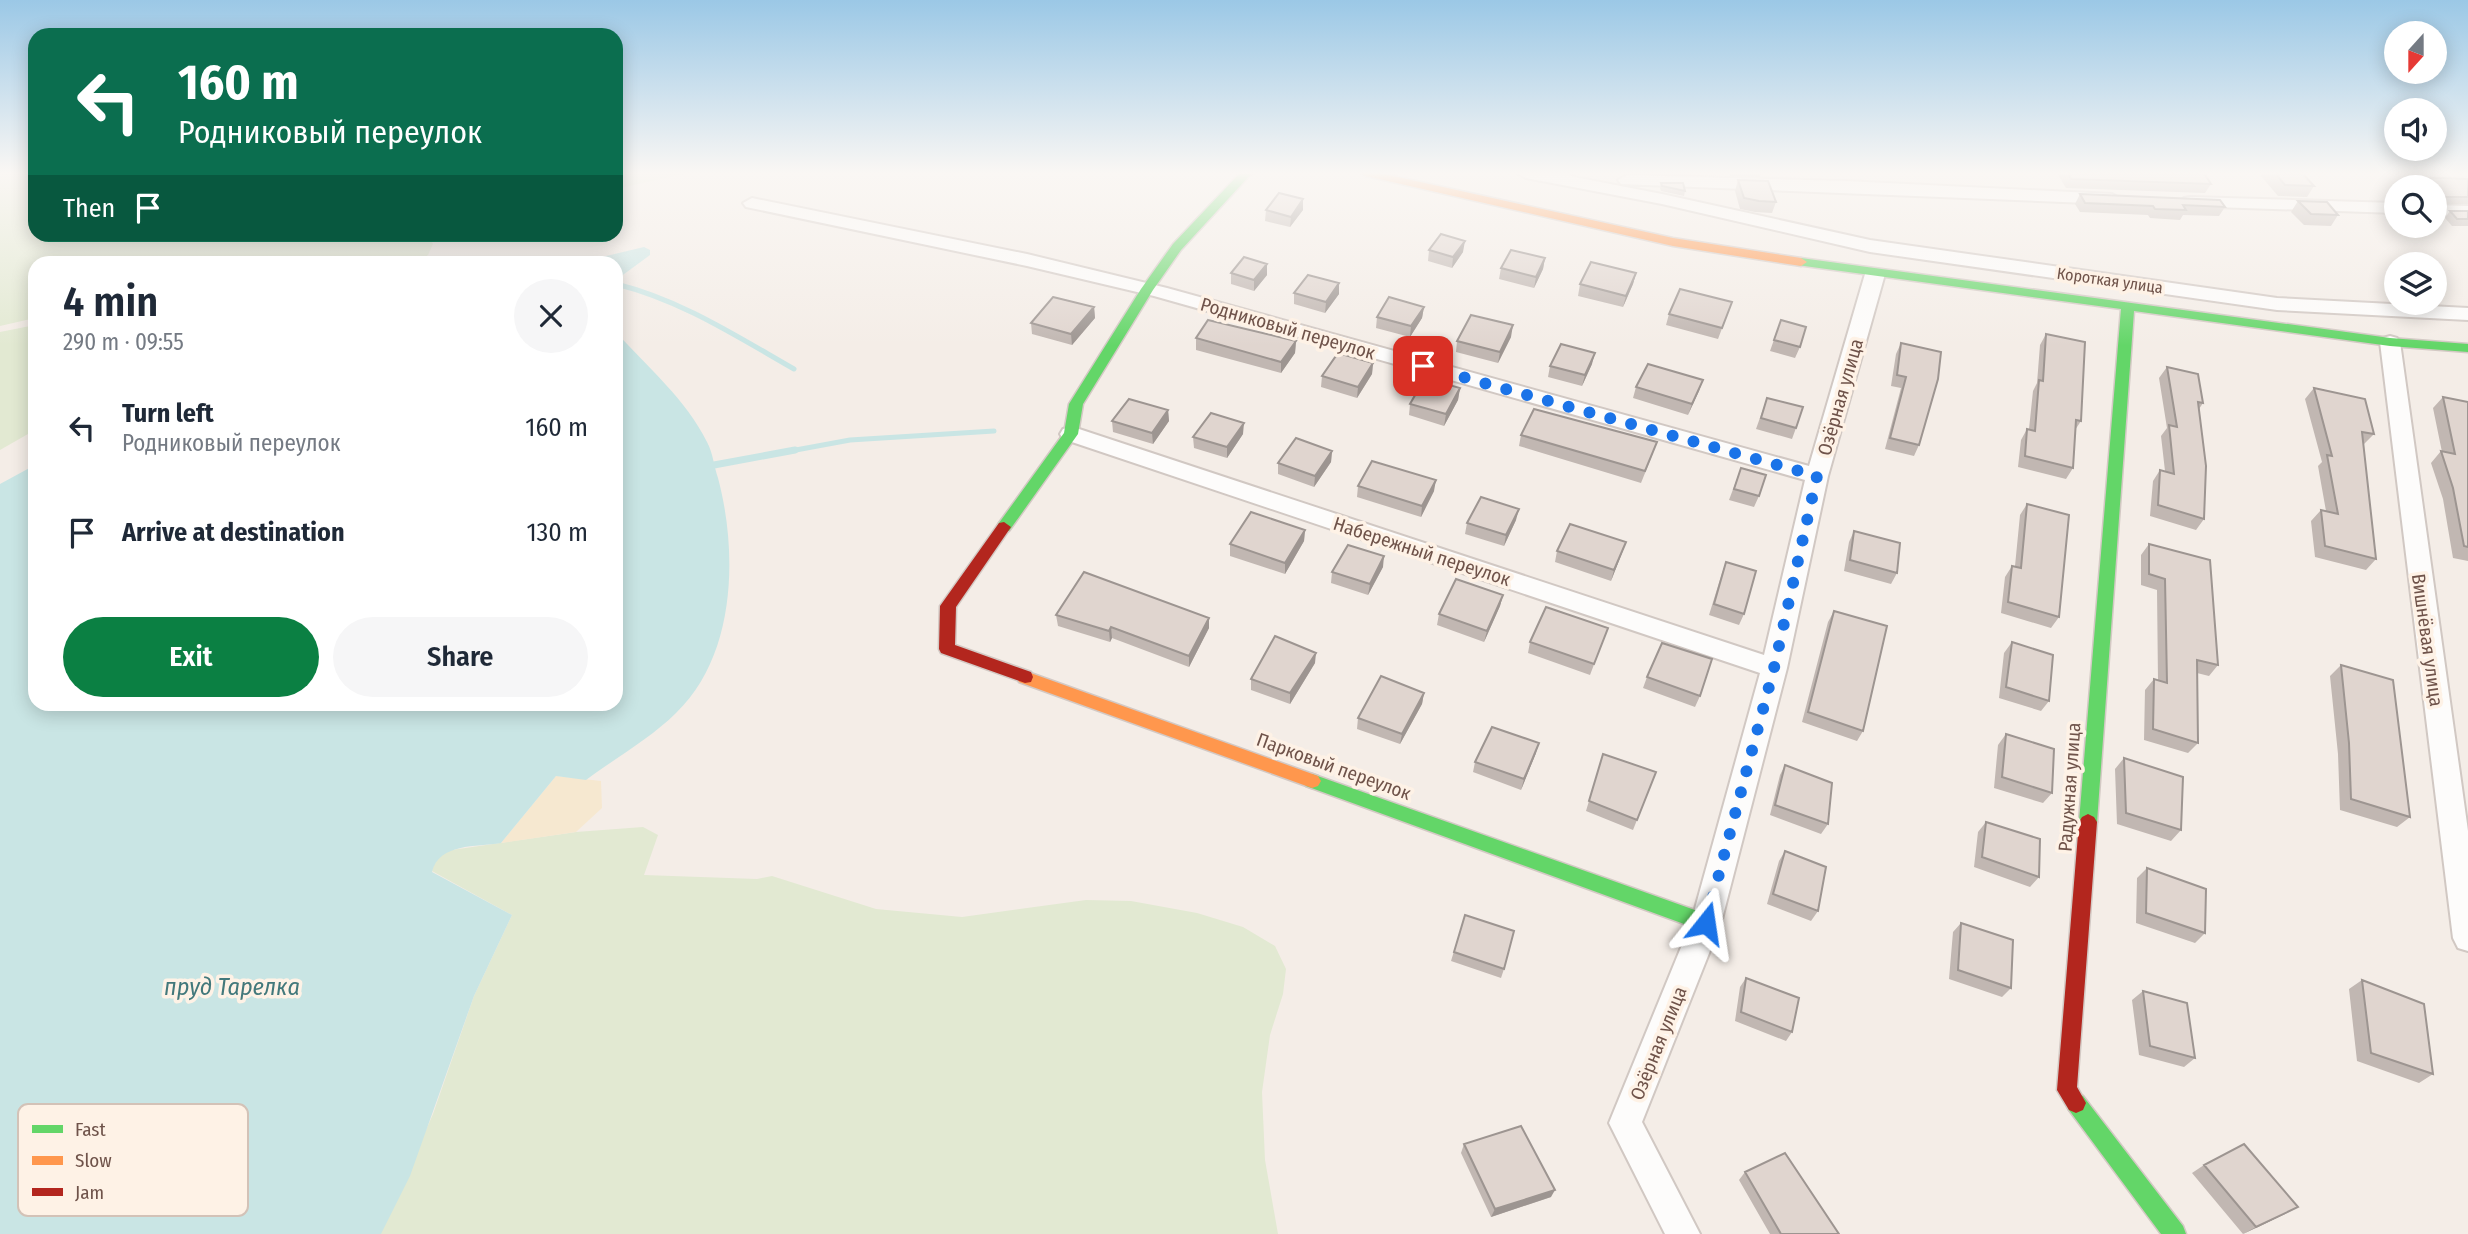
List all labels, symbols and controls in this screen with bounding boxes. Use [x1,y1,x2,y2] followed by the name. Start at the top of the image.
[2384,21,2446,84] north arrow
[2384,21,2447,315] map controls
[178,53,299,112] text: 160 m
[63,56,154,147] icon: left
[2384,98,2447,161] button: sound
[178,113,482,151] text: Родниковый переулок
[2384,175,2447,238] button: search
[129,189,167,227] icon: arrive
[63,193,115,224] text: Then
[2384,252,2447,315] button: layers
[2056,264,2164,297] street label: Короткая улица
[63,277,158,327] text: 4 min
[514,279,588,353] button: close
[1198,293,1378,364] street label: Родниковый переулок
[63,328,184,356] text: 290 m · 09:55
[1393,336,1453,396] pin
[1813,336,1868,458] street label: Озёрная улица
[1404,347,1442,385] icon: arrive
[122,398,214,429] text: Turn left
[63,409,101,447] icon: left
[525,412,588,443] text: 160 m
[122,429,340,457] text: Родниковый переулок
[1330,512,1513,591] street label: Набережный переулок
[63,514,101,552] icon: arrive
[122,517,345,548] text: Arrive at destination
[526,517,588,548] text: 130 m
[2407,572,2448,708] street label: Вишнёвая улица
[63,617,319,697] button: Exit
[333,617,588,697] button: Share
[2054,722,2085,852] street label: Радужная улица
[1254,728,1414,805] street label: Парковый переулок
[1669,886,1743,960] position arrow
[164,973,300,1001] water label: пруд Тарелка
[1625,983,1692,1103] street label: Озёрная улица
[18,1104,248,1216] legend
[75,1118,106,1141] text: Fast
[75,1149,112,1172] text: Slow
[75,1181,104,1204] text: Jam

